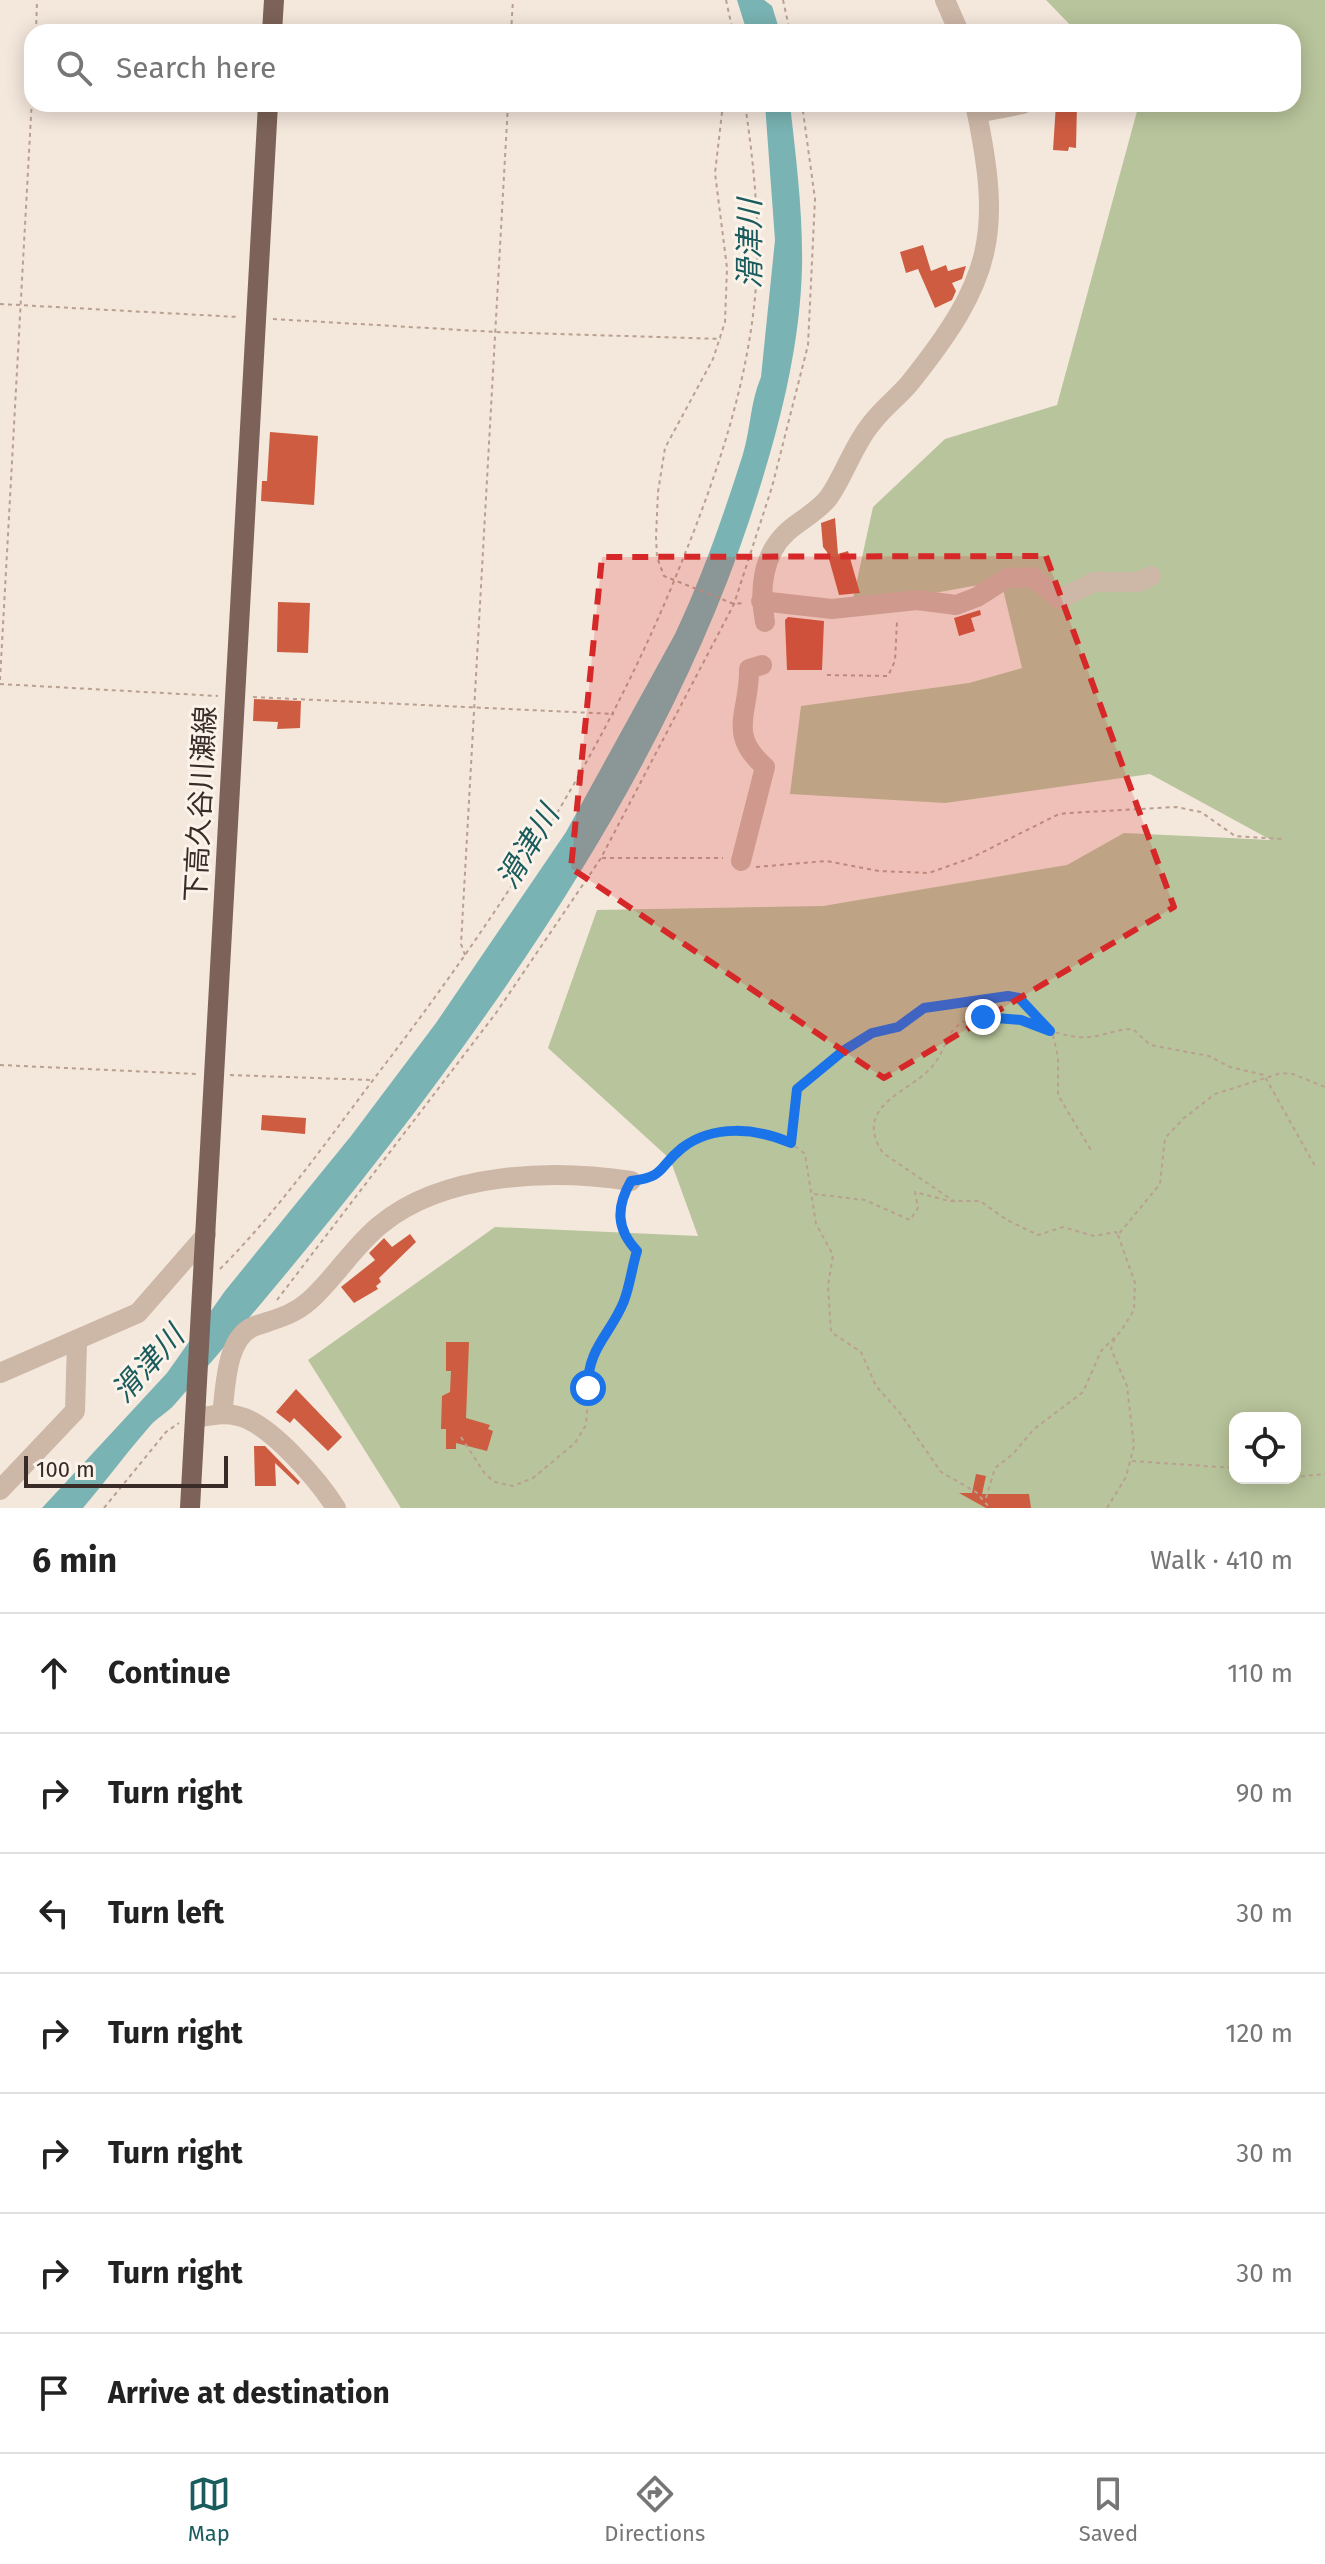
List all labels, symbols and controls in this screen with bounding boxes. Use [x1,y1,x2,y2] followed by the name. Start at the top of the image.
[24,24,1301,112] search box
[52,46,96,90] icon: search
[116,50,276,86] text: Search here
[732,196,768,289] water label: 滑津川
[179,705,222,903] street label: 下高久谷川瀬線
[489,797,568,895] water label: 滑津川
[965,999,1001,1035] route end
[105,1316,193,1409] water label: 滑津川
[570,1370,606,1406] route start
[1229,1412,1301,1484] map controls
[1229,1412,1301,1484] button: locate
[24,1452,228,1488] scale bar
[36,1456,95,1483] text: 100 m
[32,1540,117,1581] text: 6 min
[1150,1545,1293,1576] text: Walk · 410 m
[32,1651,76,1695] icon: ahead
[108,1655,231,1691] text: Continue
[1227,1658,1293,1689] text: 110 m
[32,1771,76,1815] icon: right
[108,1775,243,1811] text: Turn right
[1236,1778,1293,1809] text: 90 m
[32,1891,76,1935] icon: left
[108,1895,224,1931] text: Turn left
[1236,1898,1293,1929] text: 30 m
[32,2011,76,2055] icon: right
[108,2015,243,2051] text: Turn right
[1225,2018,1293,2049] text: 120 m
[32,2131,76,2175] icon: right
[108,2135,243,2171] text: Turn right
[1236,2138,1293,2169] text: 30 m
[32,2251,76,2295] icon: right
[108,2255,243,2291] text: Turn right
[1236,2258,1293,2289] text: 30 m
[32,2371,76,2415] icon: arrive
[108,2375,390,2411] text: Arrive at destination
[187,2472,231,2547] tab: Map
[604,2472,705,2547] tab: Directions
[1079,2472,1138,2547] tab: Saved

